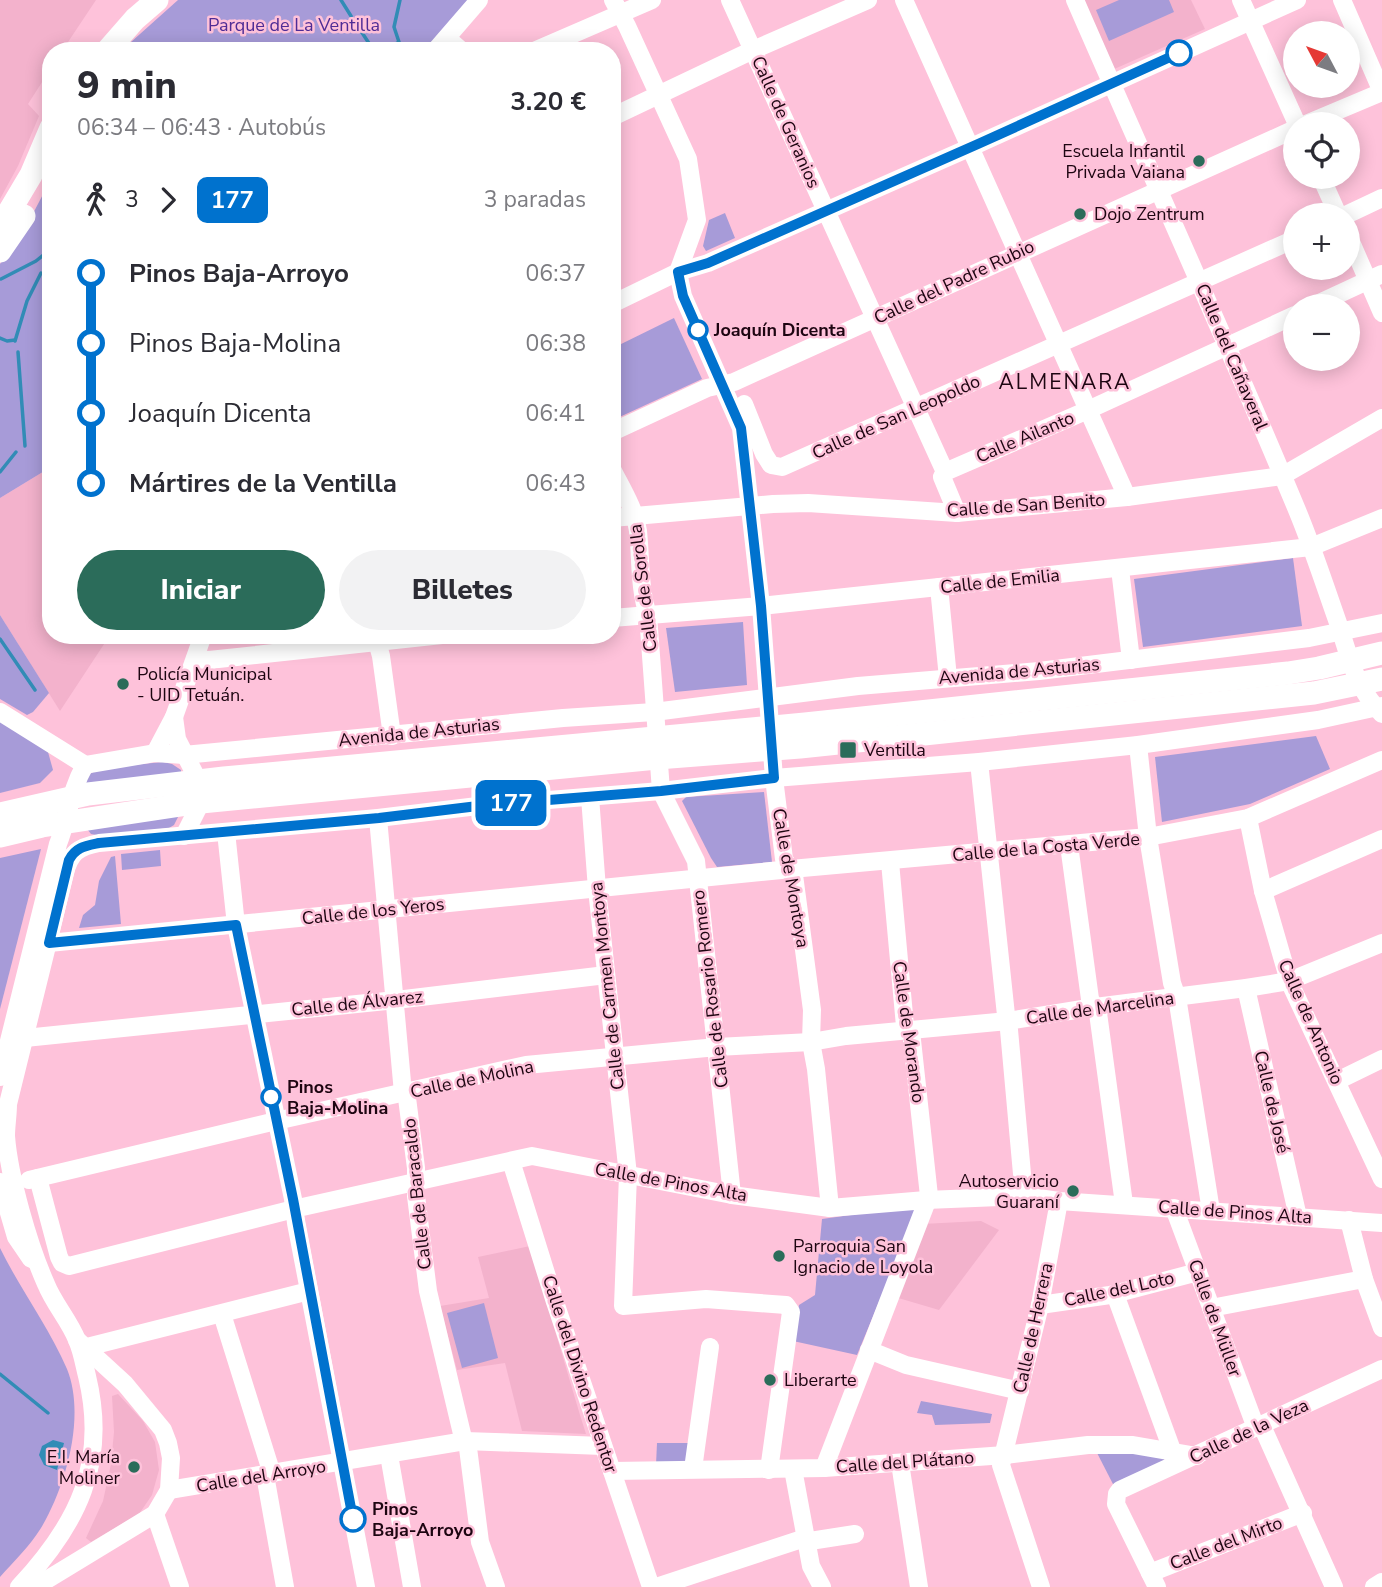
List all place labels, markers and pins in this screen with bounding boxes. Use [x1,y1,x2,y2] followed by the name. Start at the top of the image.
[1166,40,1192,66] unlabelled marker
[1062,139,1186,184] place label: Escuela Infantil Privada Vaiana
[1191,153,1207,169] marker: Escuela Infantil Privada Vaiana
[1094,202,1205,226] place label: Dojo Zentrum
[1072,206,1088,222] marker: Dojo Zentrum
[713,318,845,342] place label: Joaquín Dicenta
[688,320,708,340] marker: Joaquín Dicenta
[137,662,273,707] place label: Policía Municipal - UID Tetuán.
[115,676,131,692] marker: Policía Municipal - UID Tetuán.
[863,738,926,762] place label: Ventilla
[838,740,858,760] marker: Ventilla
[287,1075,388,1120] place label: Pinos Baja-Molina
[261,1087,281,1107] marker: Pinos Baja-Molina
[958,1169,1060,1214] place label: Autoservicio Guaraní
[1065,1183,1081,1199] marker: Autoservicio Guaraní
[793,1234,933,1279] place label: Parroquia San Ignacio de Loyola
[771,1248,787,1264] marker: Parroquia San Ignacio de Loyola
[784,1368,857,1392] place label: Liberarte
[762,1372,778,1388] marker: Liberarte
[47,1445,121,1490] place label: E.I. María Moliner
[126,1459,142,1475] marker: E.I. María Moliner
[372,1497,473,1542] place label: Pinos Baja-Arroyo
[340,1506,366,1532] marker: Pinos Baja-Arroyo

